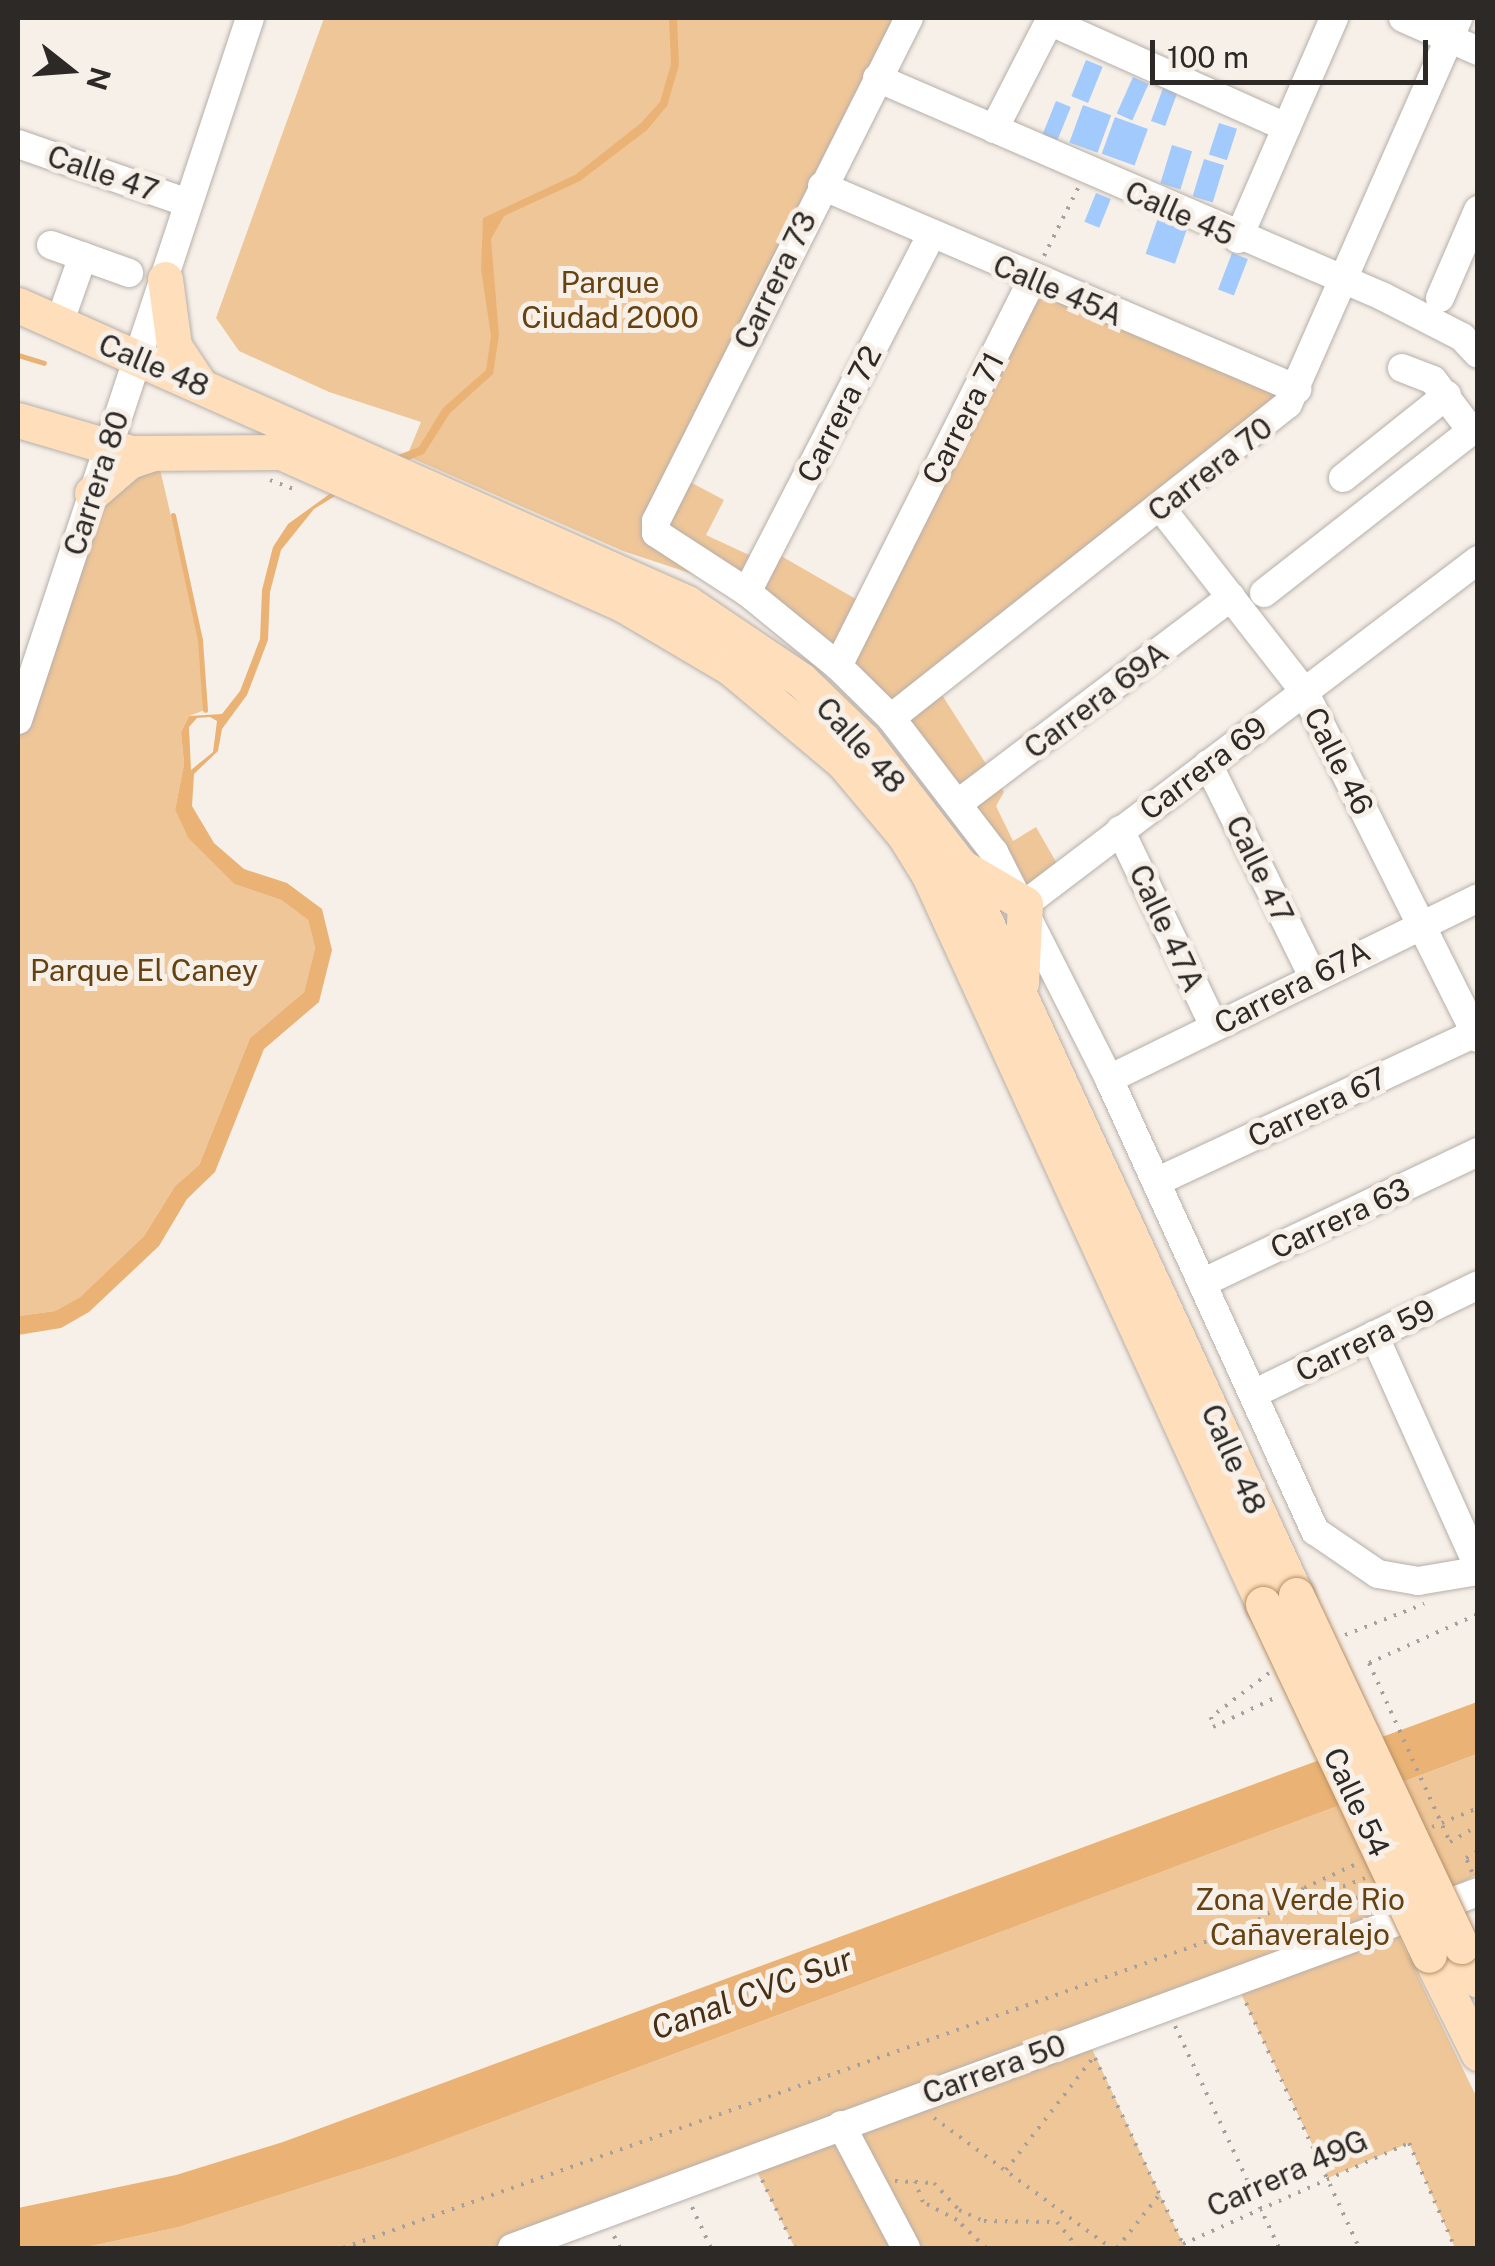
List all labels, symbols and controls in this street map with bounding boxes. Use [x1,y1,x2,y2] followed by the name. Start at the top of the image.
[20,20,120,120] north arrow
[1155,20,1432,82] scale bar
[1167,39,1249,75] text: 100 m
[80,64,118,94] text: N
[43,137,163,209] street label: Calle 47
[1120,173,1240,253] street label: Calle 45
[726,205,824,355] street label: Carrera 73
[988,247,1128,333] street label: Calle 45A
[521,264,699,334] park label: Parque Ciudad 2000
[93,326,215,404] street label: Calle 48
[789,340,889,488] street label: Carrera 72
[914,346,1012,490] street label: Carrera 71
[56,406,136,560] street label: Carrera 80
[1141,409,1279,529] street label: Carrera 70
[1017,634,1175,766] street label: Carrera 69A
[809,690,913,800] street label: Calle 48
[1297,701,1381,821] street label: Calle 46
[1132,709,1274,827] street label: Carrera 69
[1219,809,1301,929] street label: Calle 47
[1122,859,1212,997] street label: Calle 47A
[1208,932,1376,1042] street label: Carrera 67A
[30,952,258,988] park label: Parque El Caney
[1242,1059,1392,1155] street label: Carrera 67
[1265,1170,1415,1266] street label: Carrera 63
[1290,1291,1440,1389] street label: Carrera 59
[1194,1398,1274,1520] street label: Calle 48
[1316,1742,1398,1862] street label: Calle 54
[1195,1881,1405,1952] park label: Zona Verde Rio Cañaveralejo
[646,1940,858,2048] water label: Canal CVC Sur
[917,2026,1071,2112] street label: Carrera 50
[1201,2122,1373,2224] street label: Carrera 49G

